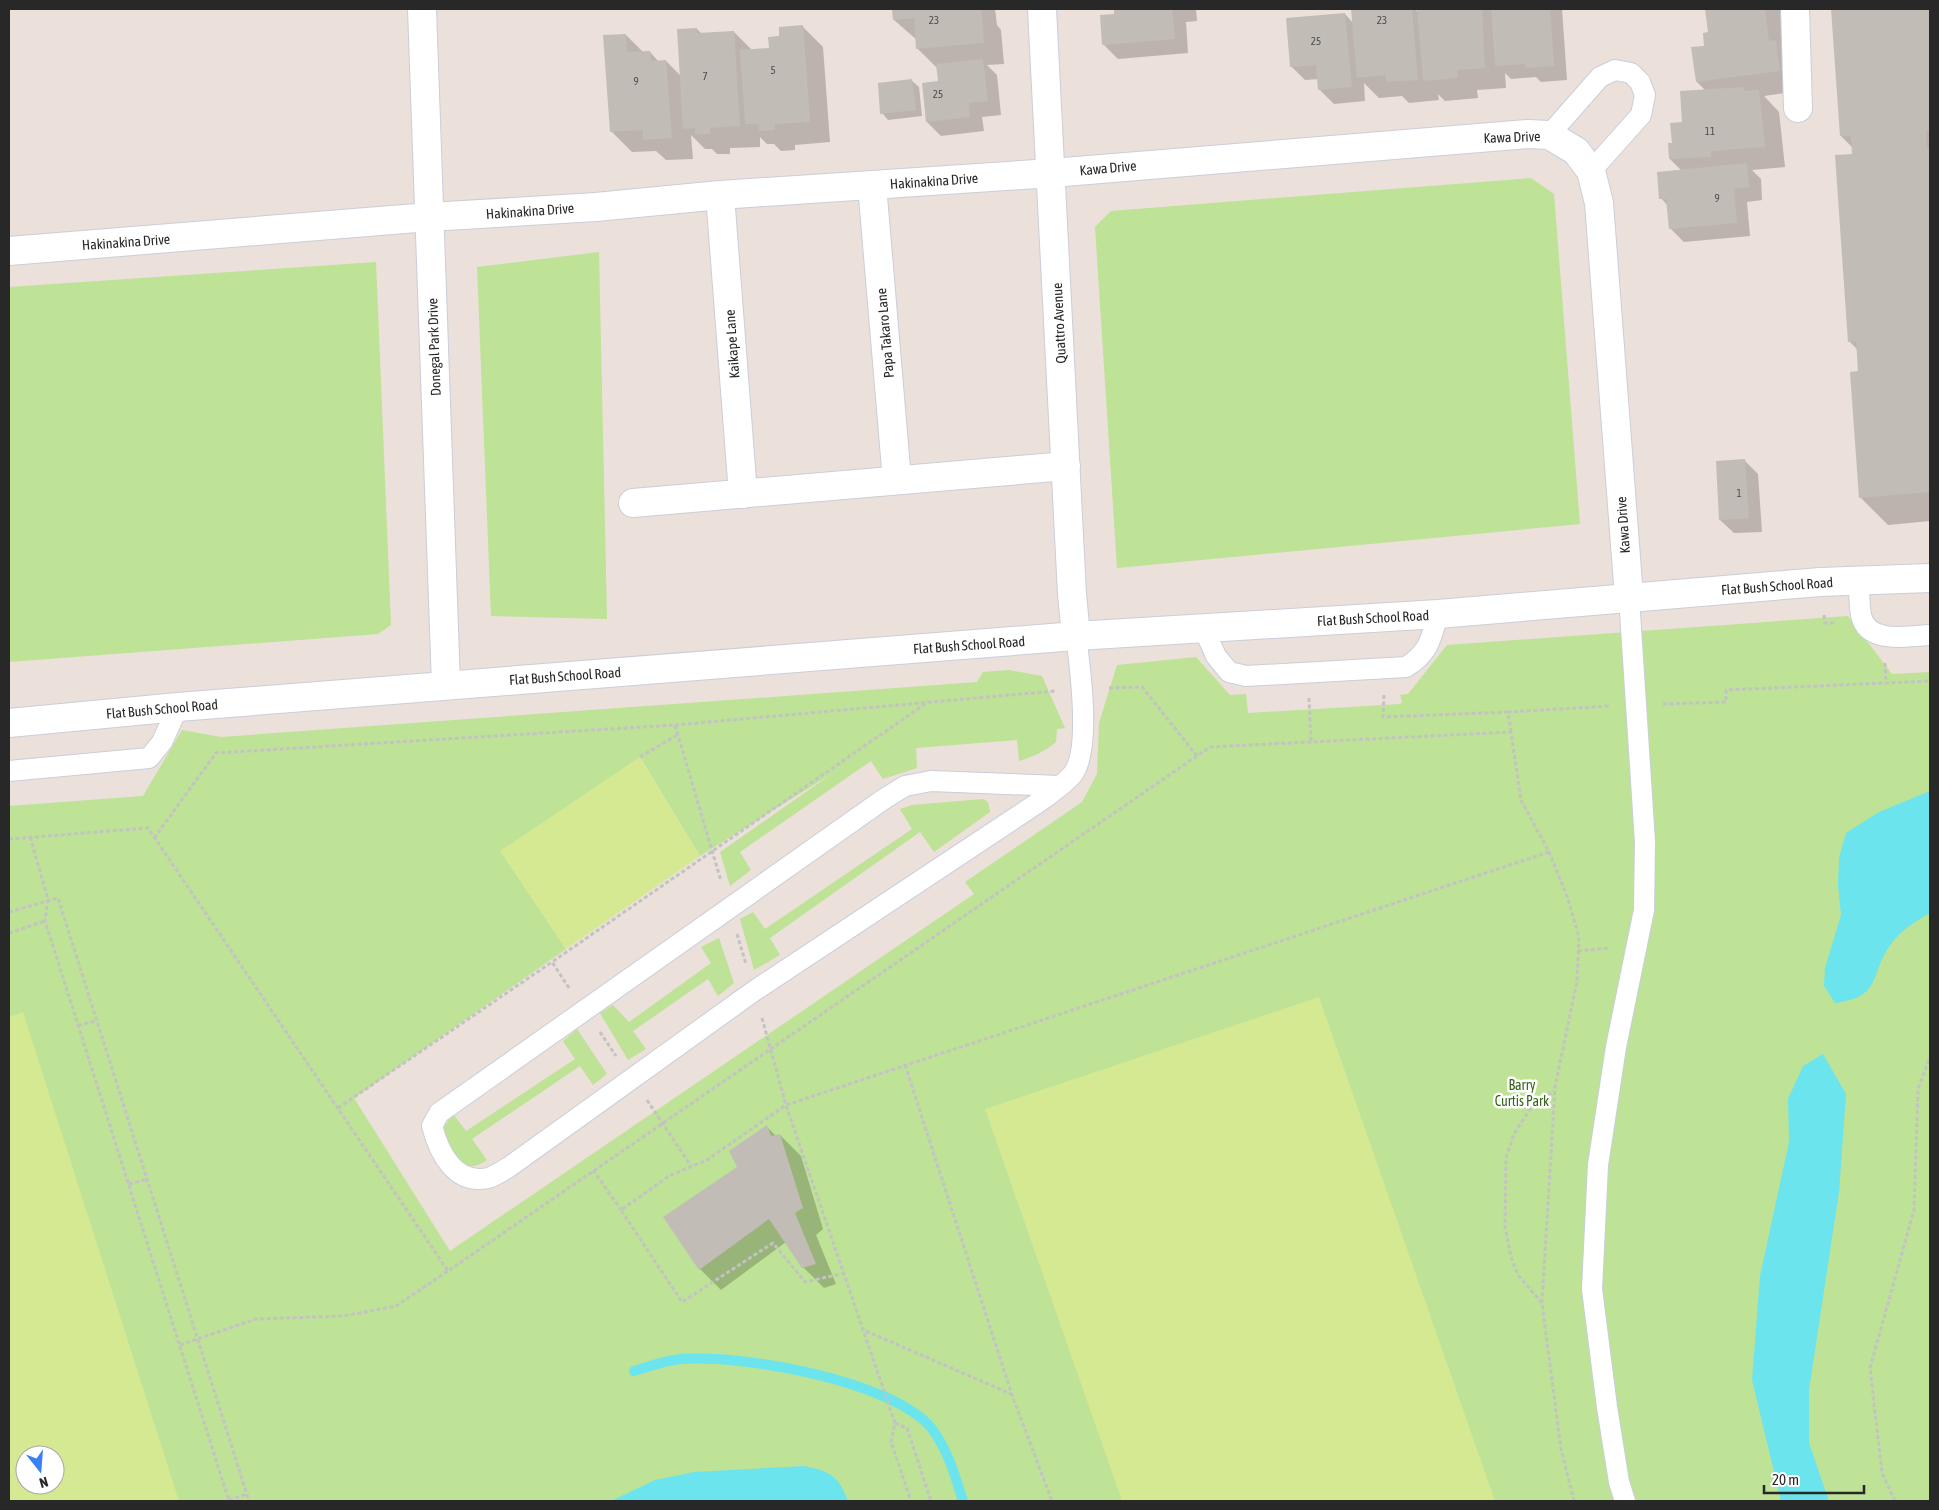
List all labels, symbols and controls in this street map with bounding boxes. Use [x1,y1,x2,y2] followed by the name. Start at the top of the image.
[929,14,939,26] house number: 23
[1377,14,1387,26] house number: 23
[1311,35,1321,47] house number: 25
[770,64,776,76] house number: 5
[702,70,708,82] house number: 7
[633,75,639,87] house number: 9
[933,88,943,100] house number: 25
[1705,125,1715,137] house number: 11
[1483,128,1541,146] street label: Kawa Drive
[1079,158,1137,178] street label: Kawa Drive
[889,170,979,192] street label: Hakinakina Drive
[1714,192,1720,204] house number: 9
[485,200,575,222] street label: Hakinakina Drive
[81,231,171,253] street label: Hakinakina Drive
[1049,282,1069,364] street label: Quattro Avenue
[873,287,897,379] street label: Papa Takaro Lane
[424,298,444,396] street label: Donegal Park Drive
[722,309,742,379] street label: Kaikape Lane
[1736,487,1742,499] house number: 1
[1613,496,1633,554] street label: Kawa Drive
[1720,574,1834,598] street label: Flat Bush School Road
[1317,607,1429,629] street label: Flat Bush School Road
[912,633,1026,657] street label: Flat Bush School Road
[508,664,622,688] street label: Flat Bush School Road
[105,696,219,722] street label: Flat Bush School Road
[1495,1077,1549,1109] park label: Barry Curtis Park
[15,1445,65,1495] north arrow
[1764,1462,1864,1494] scale bar
[1772,1471,1799,1488] text: 20 m
[38,1474,50,1491] text: N

